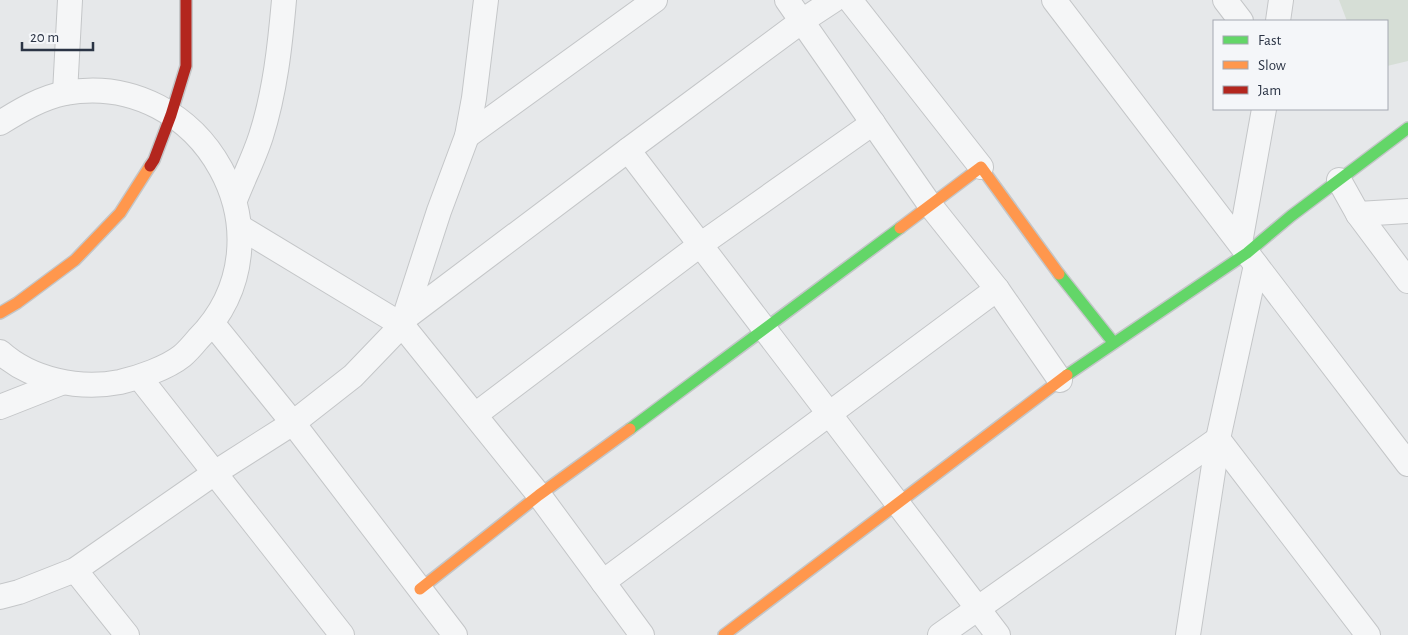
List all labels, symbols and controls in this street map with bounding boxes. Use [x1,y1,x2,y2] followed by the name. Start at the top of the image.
[22,20,94,52] scale bar
[1213,20,1388,110] legend
[30,30,59,45] text: 20 m
[1258,33,1282,48] text: Fast
[1258,58,1286,73] text: Slow
[1258,83,1281,98] text: Jam

